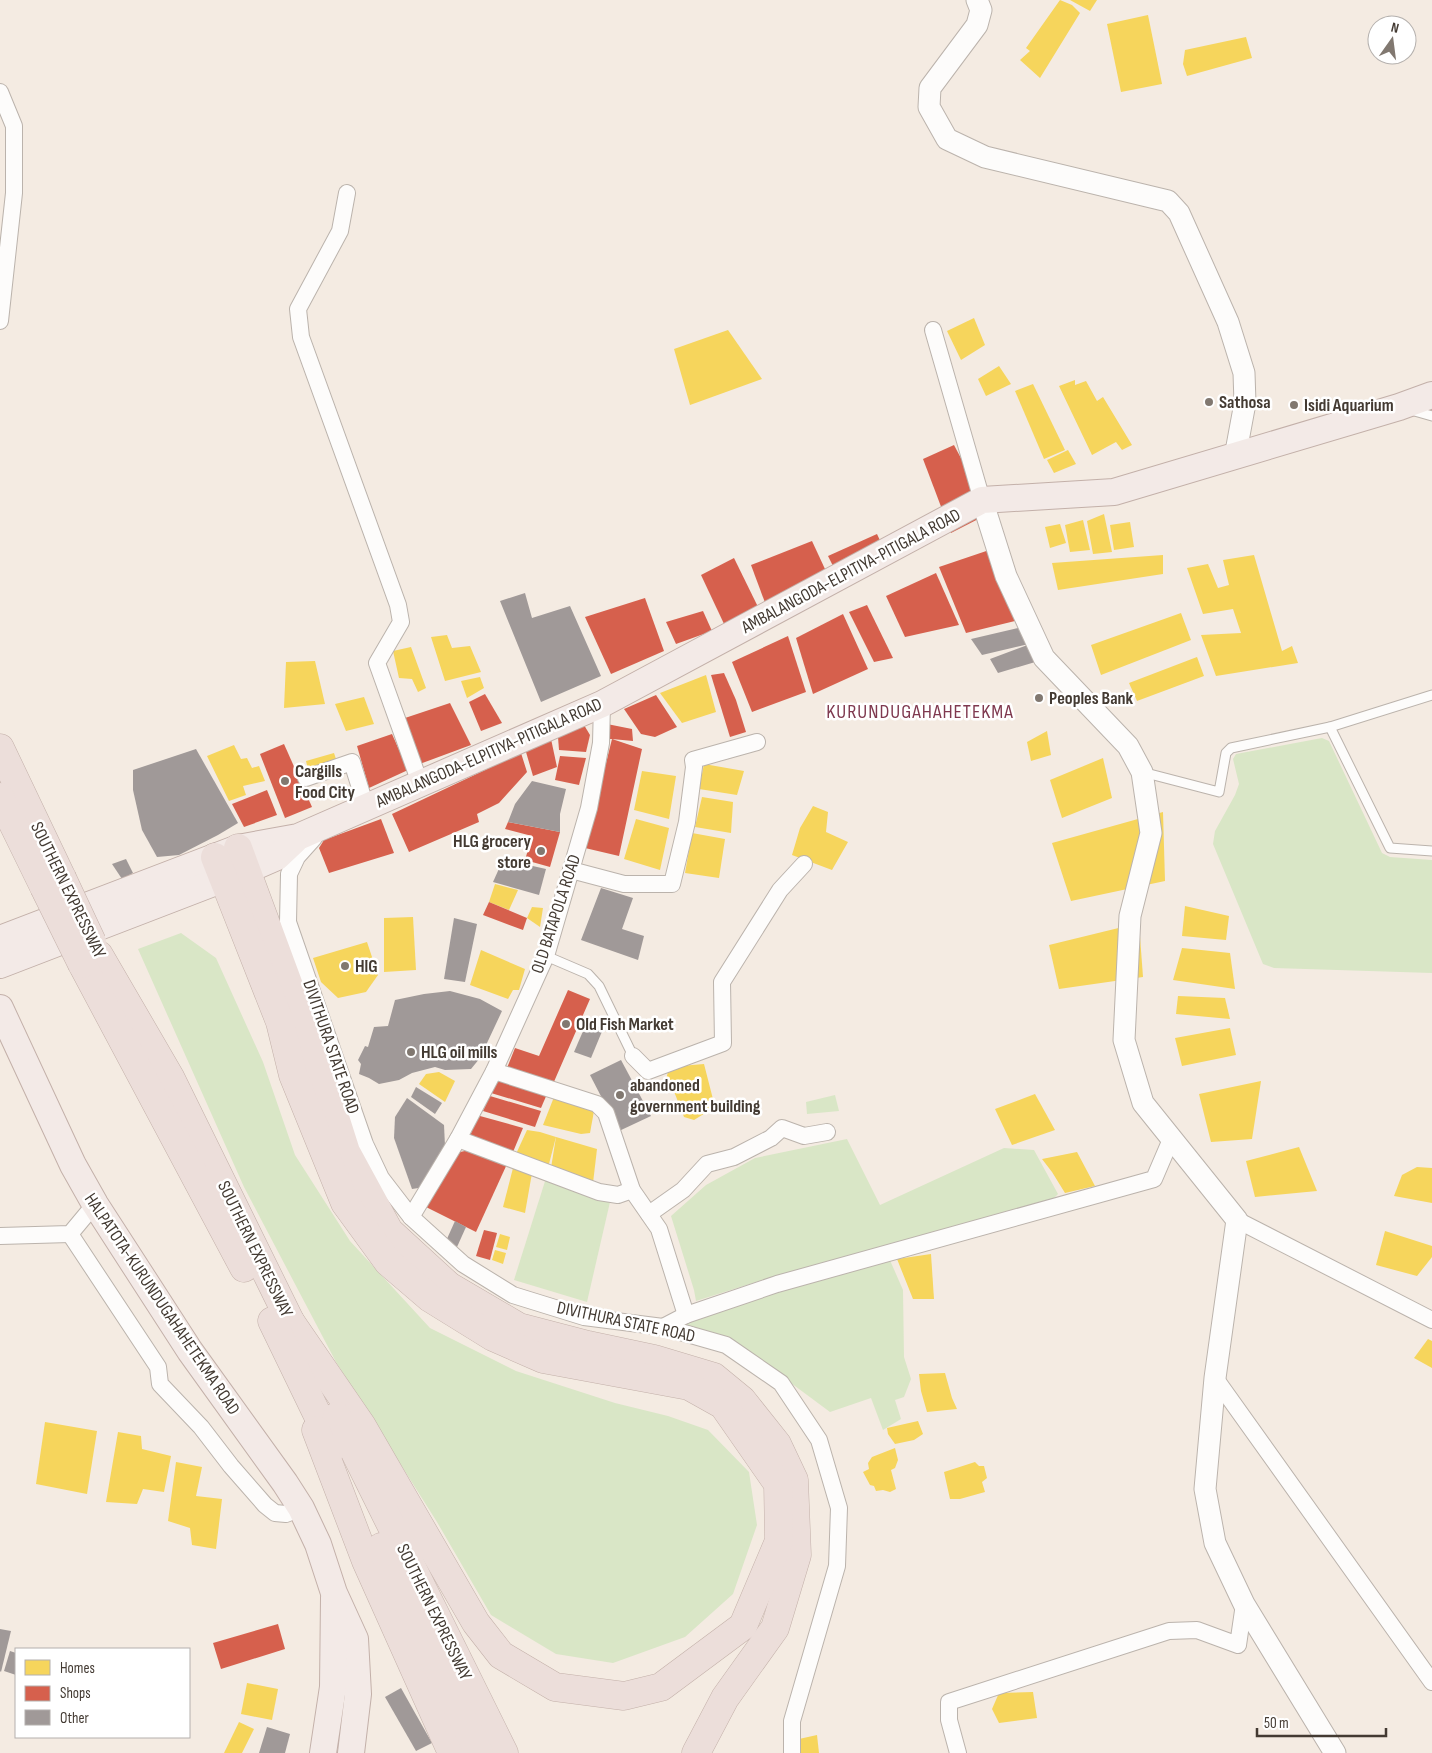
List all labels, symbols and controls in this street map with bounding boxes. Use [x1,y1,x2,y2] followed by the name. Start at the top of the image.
[1367,15,1417,65] north arrow
[1389,19,1401,37] text: N
[1219,392,1271,413] place label: Sathosa
[1304,395,1394,416] place label: Isidi Aquarium
[1203,396,1215,408] marker: Sathosa
[1288,399,1300,411] marker: Isidi Aquarium
[737,504,964,638] street label: AMBALANGODA-ELPITIYA-PITIGALA ROAD
[1049,688,1134,709] place label: Peoples Bank
[1033,692,1045,704] marker: Peoples Bank
[372,694,605,813] street label: AMBALANGODA-ELPITIYA-PITIGALA ROAD
[826,700,1014,724] district label: KURUNDUGAHAHETEKMA
[295,761,355,803] place label: Cargills Food City
[279,775,291,787] marker: Cargills Food City
[26,818,110,962] street label: SOUTHERN EXPRESSWAY
[453,831,532,873] place label: HLG grocery store
[535,845,547,857] marker: HLG grocery store
[527,852,585,976] street label: OLD BATAPOLA ROAD
[355,956,378,977] place label: HlG
[339,960,351,972] marker: HlG
[298,977,364,1117] street label: DIVITHURA STATE ROAD
[576,1014,674,1035] place label: Old Fish Market
[560,1018,572,1030] marker: Old Fish Market
[421,1042,498,1063] place label: HLG oil mills
[405,1046,417,1058] marker: HLG oil mills
[630,1075,761,1117] place label: abandoned government building
[614,1089,626,1101] marker: abandoned government building
[213,1177,297,1321] street label: SOUTHERN EXPRESSWAY
[80,1189,244,1419] street label: HALPATOTA-KURUNDUGAHAHETEKMA ROAD
[555,1297,697,1347] street label: DIVITHURA STATE ROAD
[392,1540,476,1684] street label: SOUTHERN EXPRESSWAY
[15,1648,190,1738] legend
[60,1659,95,1678] text: Homes
[60,1684,91,1703] text: Shops
[1257,1706,1386,1738] scale bar
[60,1709,89,1728] text: Other
[1264,1714,1289,1733] text: 50 m

